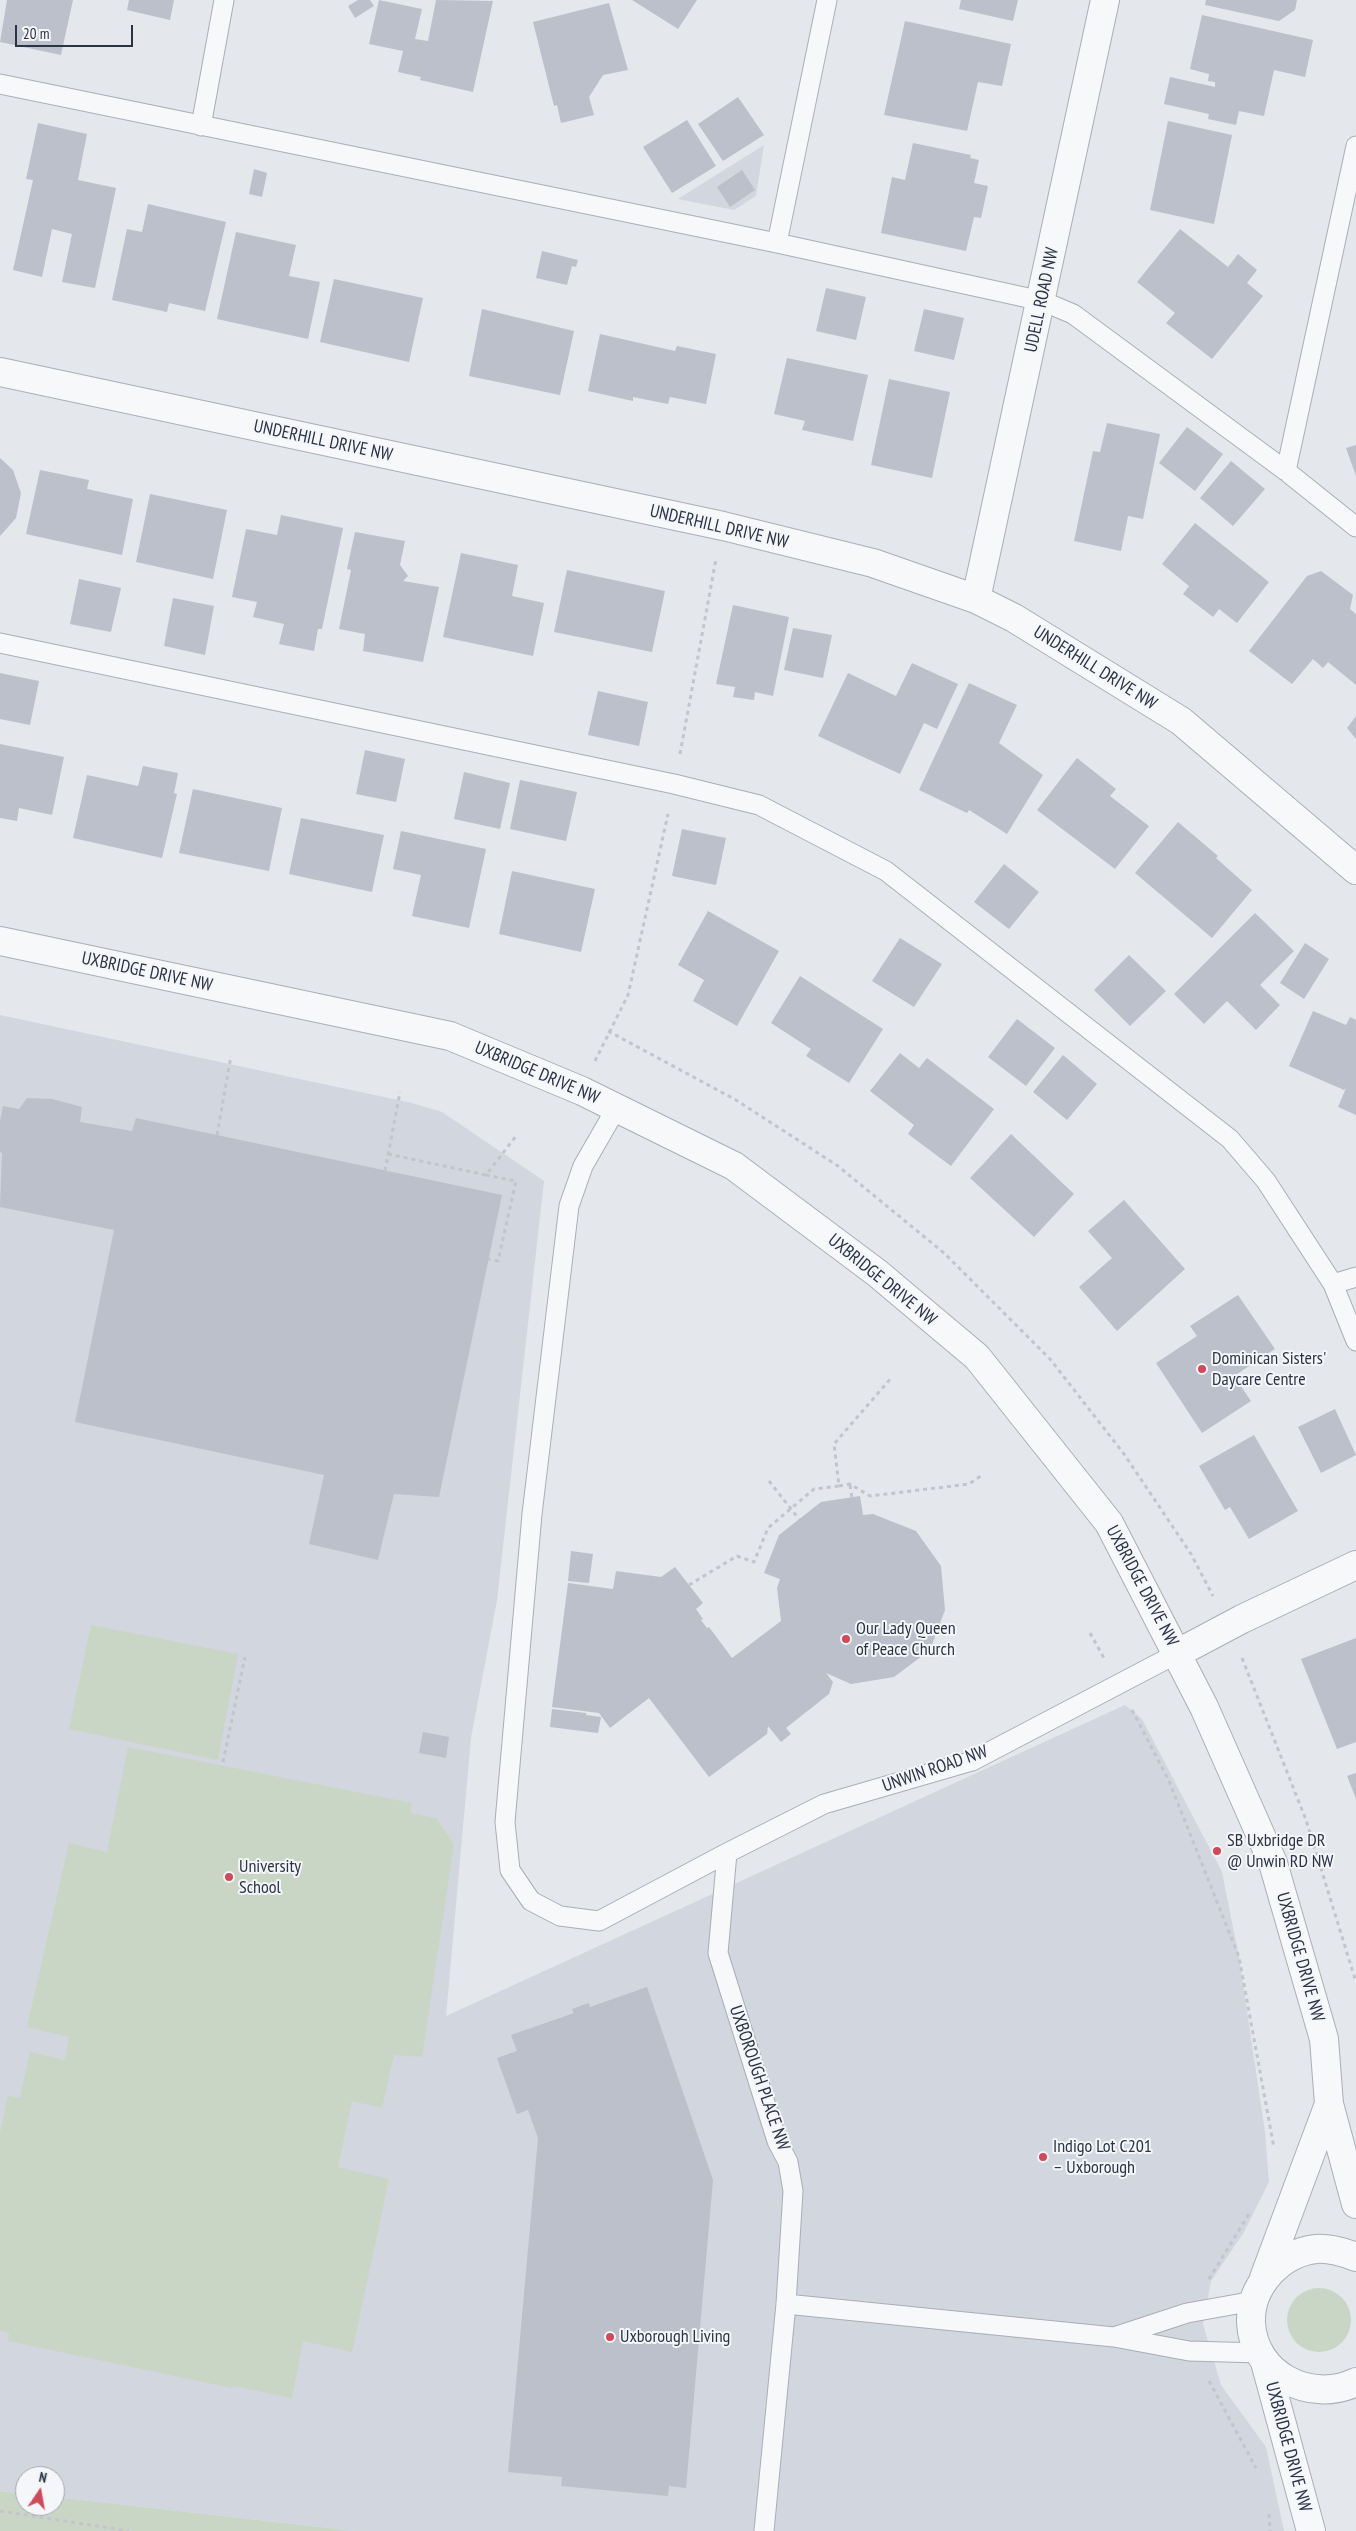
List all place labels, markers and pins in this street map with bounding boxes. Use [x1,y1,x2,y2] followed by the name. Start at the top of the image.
[1212,1348,1326,1390] place label: Dominican Sisters' Daycare Centre
[1196,1363,1208,1375] marker: Dominican Sisters' Daycare Centre
[856,1618,956,1660] place label: Our Lady Queen of Peace Church
[840,1633,852,1645] marker: Our Lady Queen of Peace Church
[1227,1830,1333,1872] place label: SB Uxbridge DR @ Unwin RD NW
[1211,1845,1223,1857] marker: SB Uxbridge DR @ Unwin RD NW
[239,1856,301,1898] place label: University School
[223,1871,235,1883] marker: University School
[1053,2136,1152,2178] place label: Indigo Lot C201 – Uxborough
[1037,2151,1049,2163] marker: Indigo Lot C201 – Uxborough
[620,2326,730,2348] place label: Uxborough Living
[604,2331,616,2343] marker: Uxborough Living

